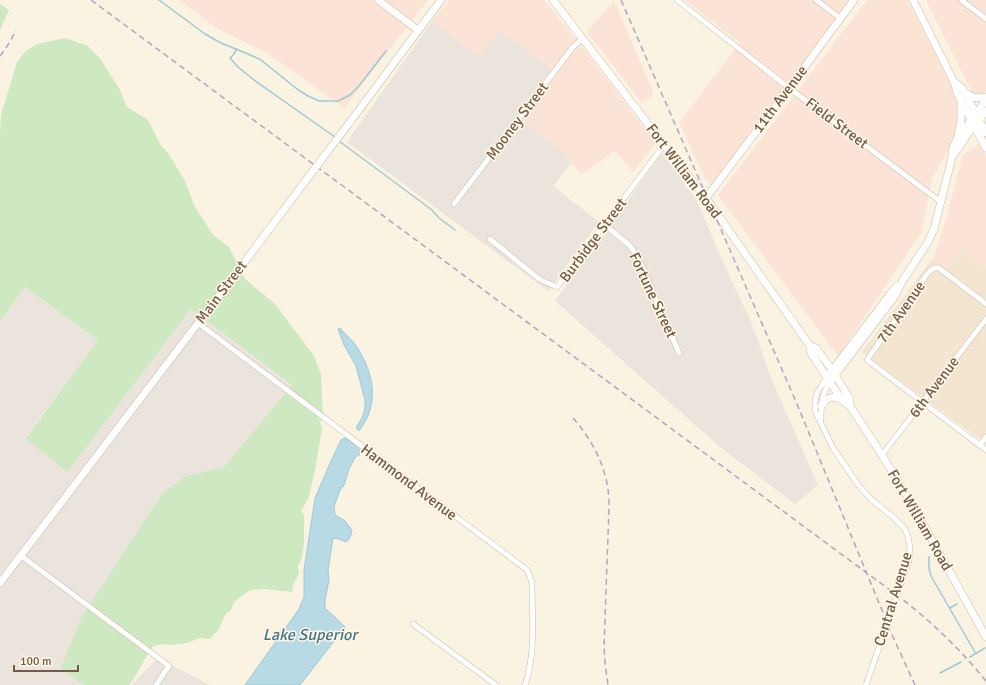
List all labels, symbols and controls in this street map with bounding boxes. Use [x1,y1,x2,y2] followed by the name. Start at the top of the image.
[749,62,811,136] street label: 11th Avenue
[482,79,552,163] street label: Mooney Street
[802,94,872,152] street label: Field Street
[643,120,726,222] street label: Fort William Road
[556,194,630,286] street label: Burbidge Street
[625,249,681,341] street label: Fortune Street
[191,257,251,327] street label: Main Street
[873,277,929,347] street label: 7th Avenue
[905,353,963,421] street label: 6th Avenue
[357,440,461,524] street label: Hammond Avenue
[884,466,956,574] street label: Fort William Road
[870,550,916,648] street label: Central Avenue
[263,625,359,645] water label: Lake Superior
[14,647,78,673] scale bar
[20,654,52,669] text: 100 m

